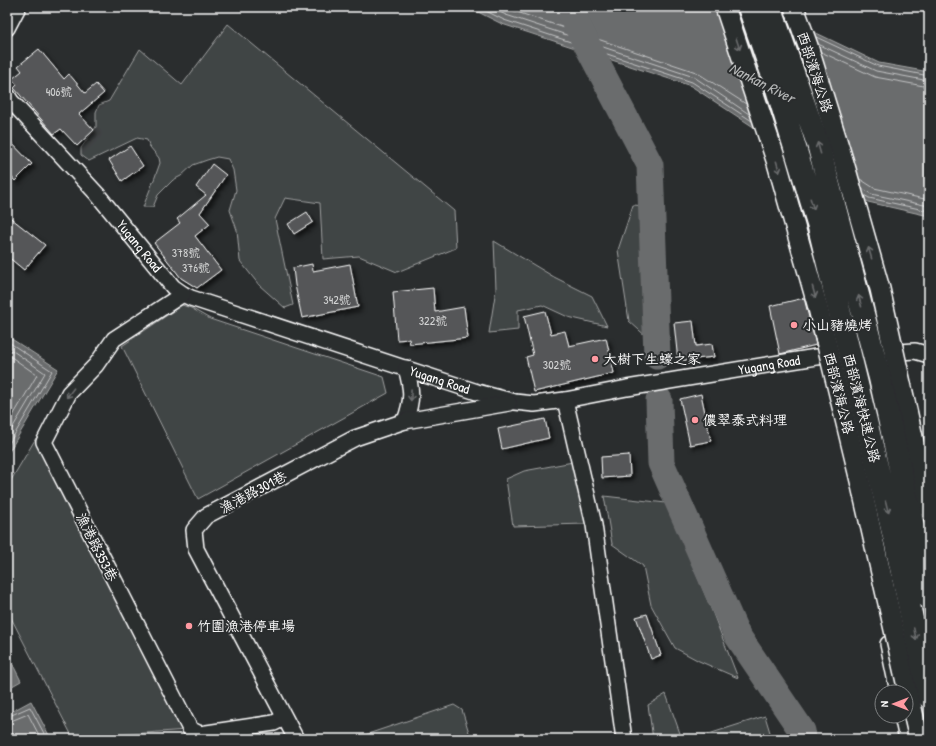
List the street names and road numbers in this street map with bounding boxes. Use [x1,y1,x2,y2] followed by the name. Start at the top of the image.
[793,29,837,115] street label: 西部濱海公路
[113,216,167,276] street label: Yugang Road
[737,350,802,379] street label: Yugang Road
[820,350,859,436] street label: 西部濱海公路
[840,351,885,465] street label: 西部濱海快速公路
[407,361,473,398] street label: Yugang Road
[216,465,291,517] street label: 漁港路301巷
[72,509,123,585] street label: 漁港路353巷

